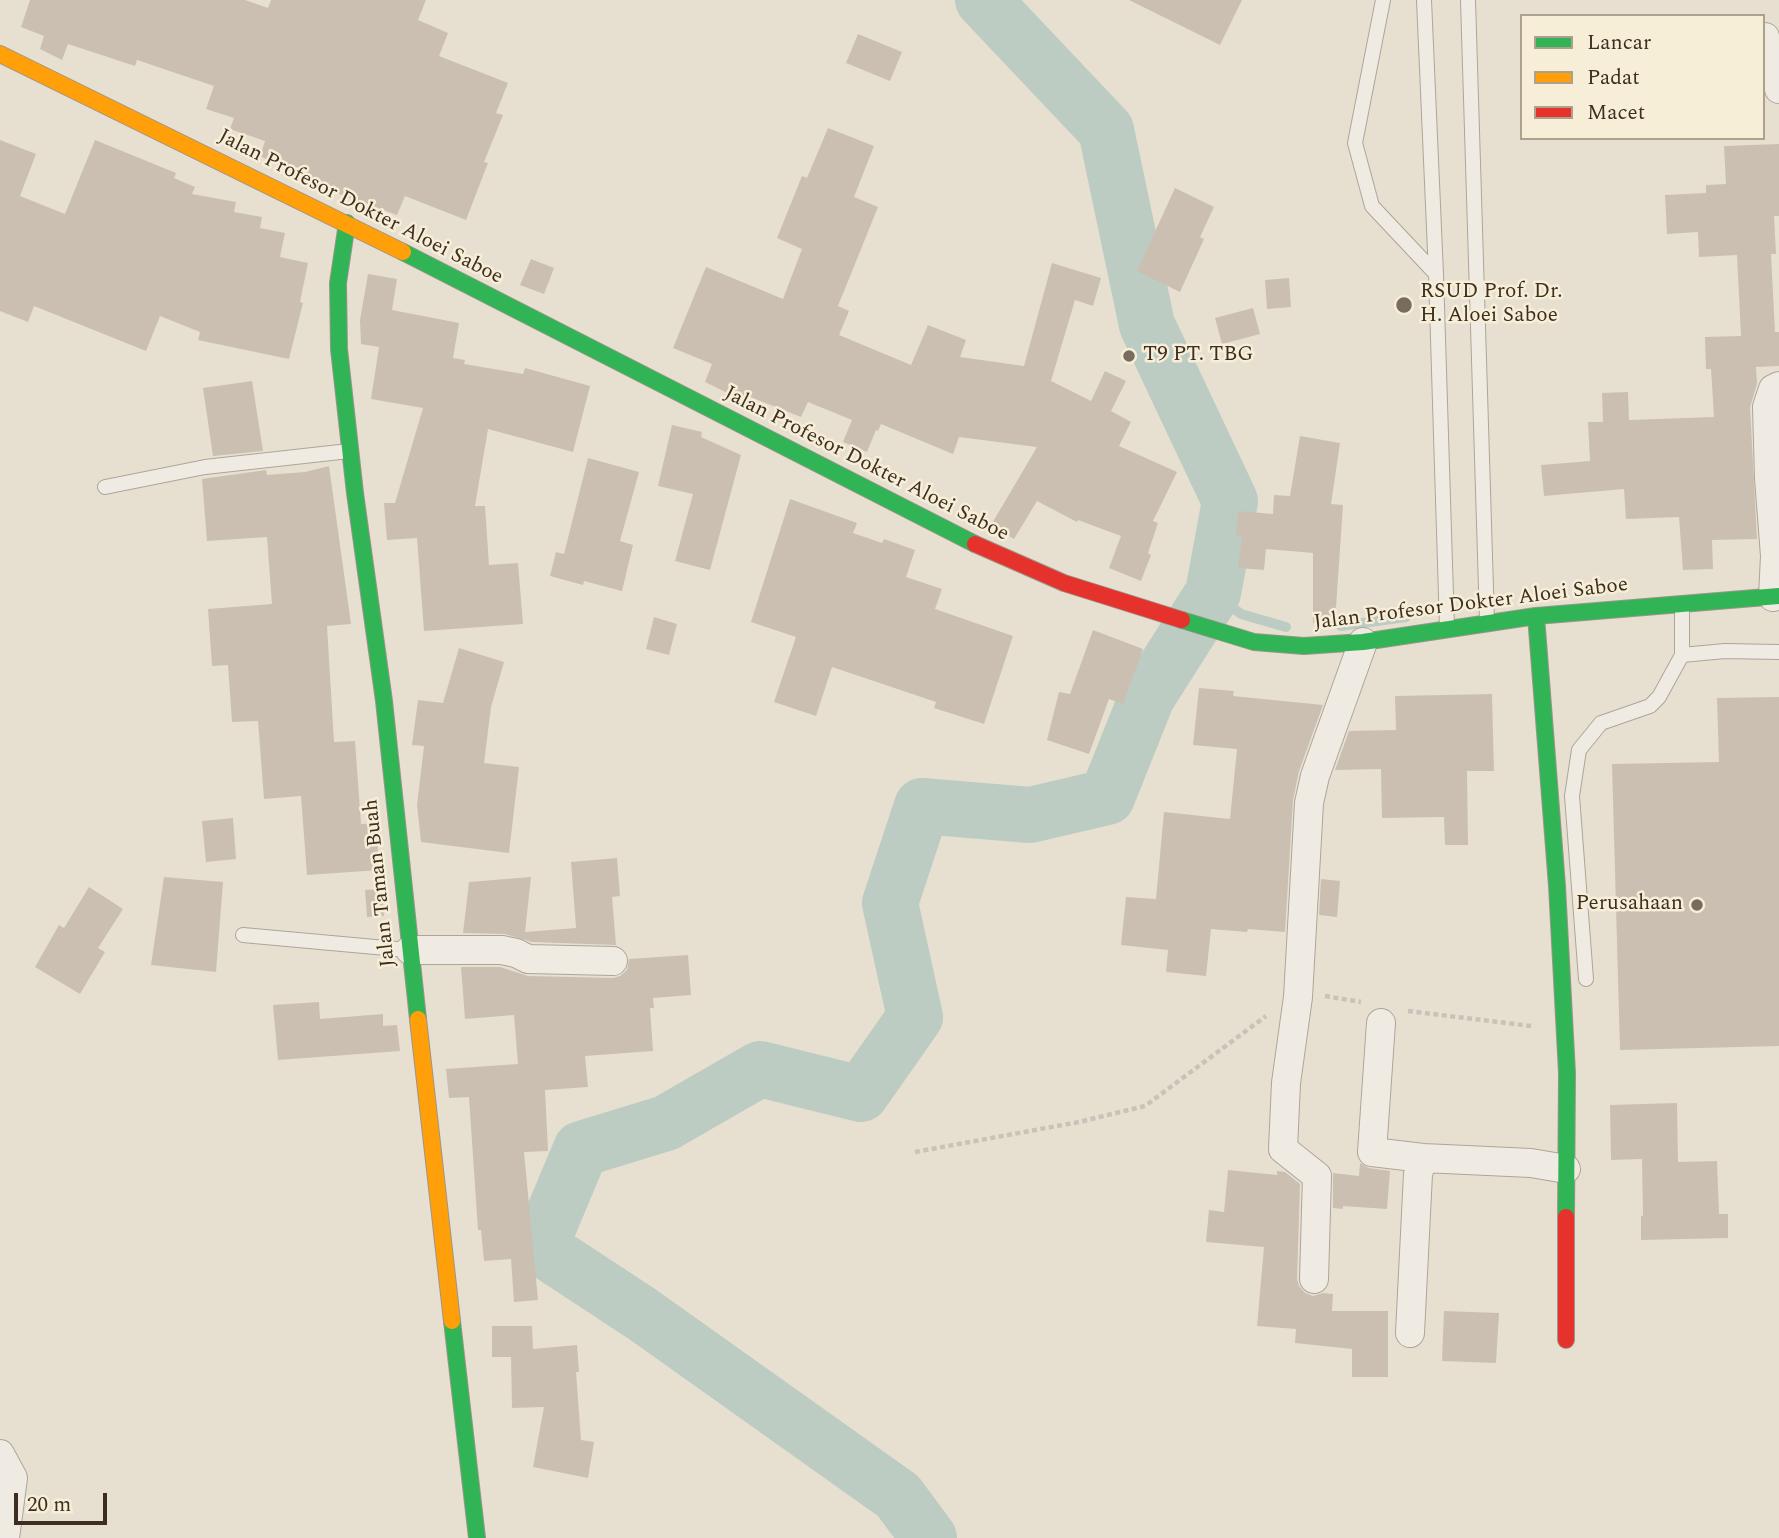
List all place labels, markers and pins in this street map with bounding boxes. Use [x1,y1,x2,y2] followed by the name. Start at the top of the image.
[1420,280,1562,330] place label: RSUD Prof. Dr. H. Aloei Saboe
[1394,295,1414,315] marker: RSUD Prof. Dr. H. Aloei Saboe
[1143,343,1253,369] place label: T9 PT. TBG
[1121,348,1137,364] marker: T9 PT. TBG
[1576,892,1683,918] place label: Perusahaan
[1689,897,1705,913] marker: Perusahaan

